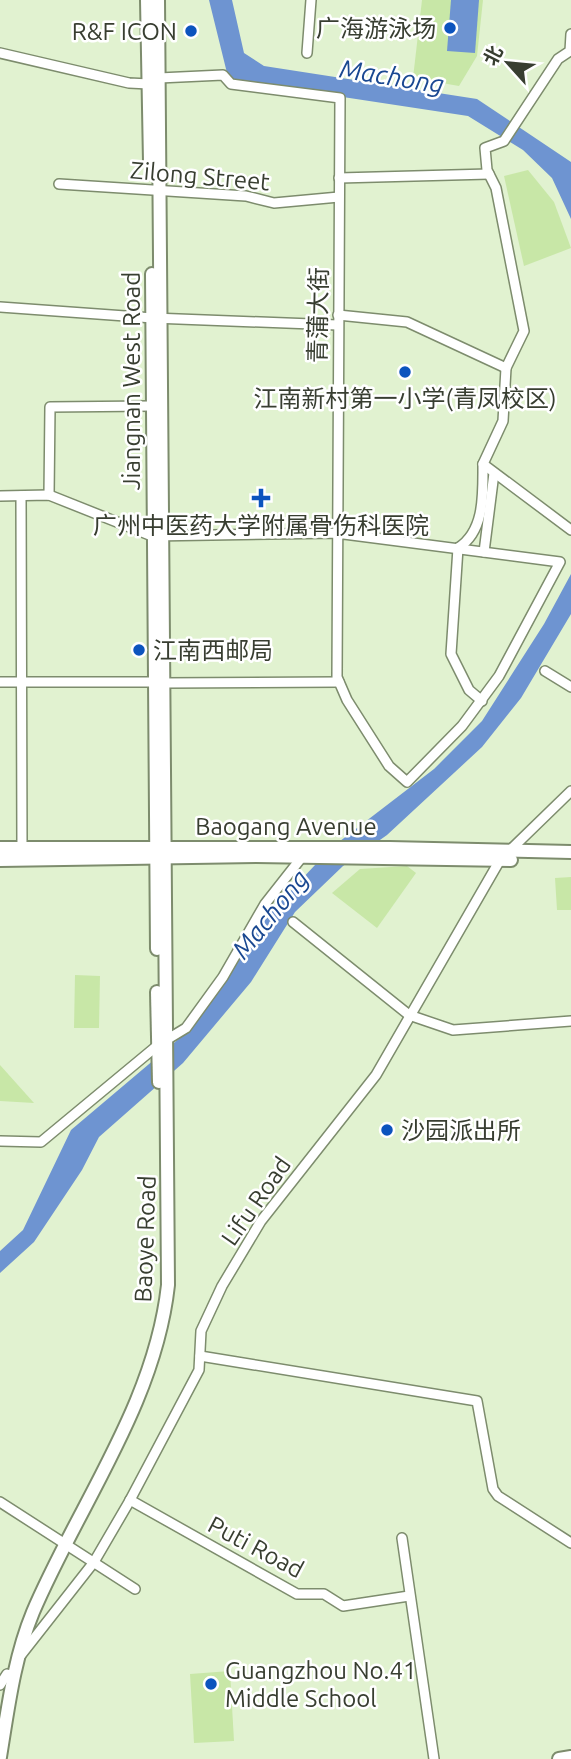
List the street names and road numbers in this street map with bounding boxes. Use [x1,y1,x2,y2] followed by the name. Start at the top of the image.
[129,156,271,196] street label: Zilong Street
[304,267,332,363] street label: 青蒲大街
[118,272,145,490] street label: Jiangnan West Road
[195,813,377,840] street label: Baogang Avenue
[216,1152,296,1250] street label: Lifu Road
[129,1175,161,1303] street label: Baoye Road
[204,1511,308,1583] street label: Puti Road

